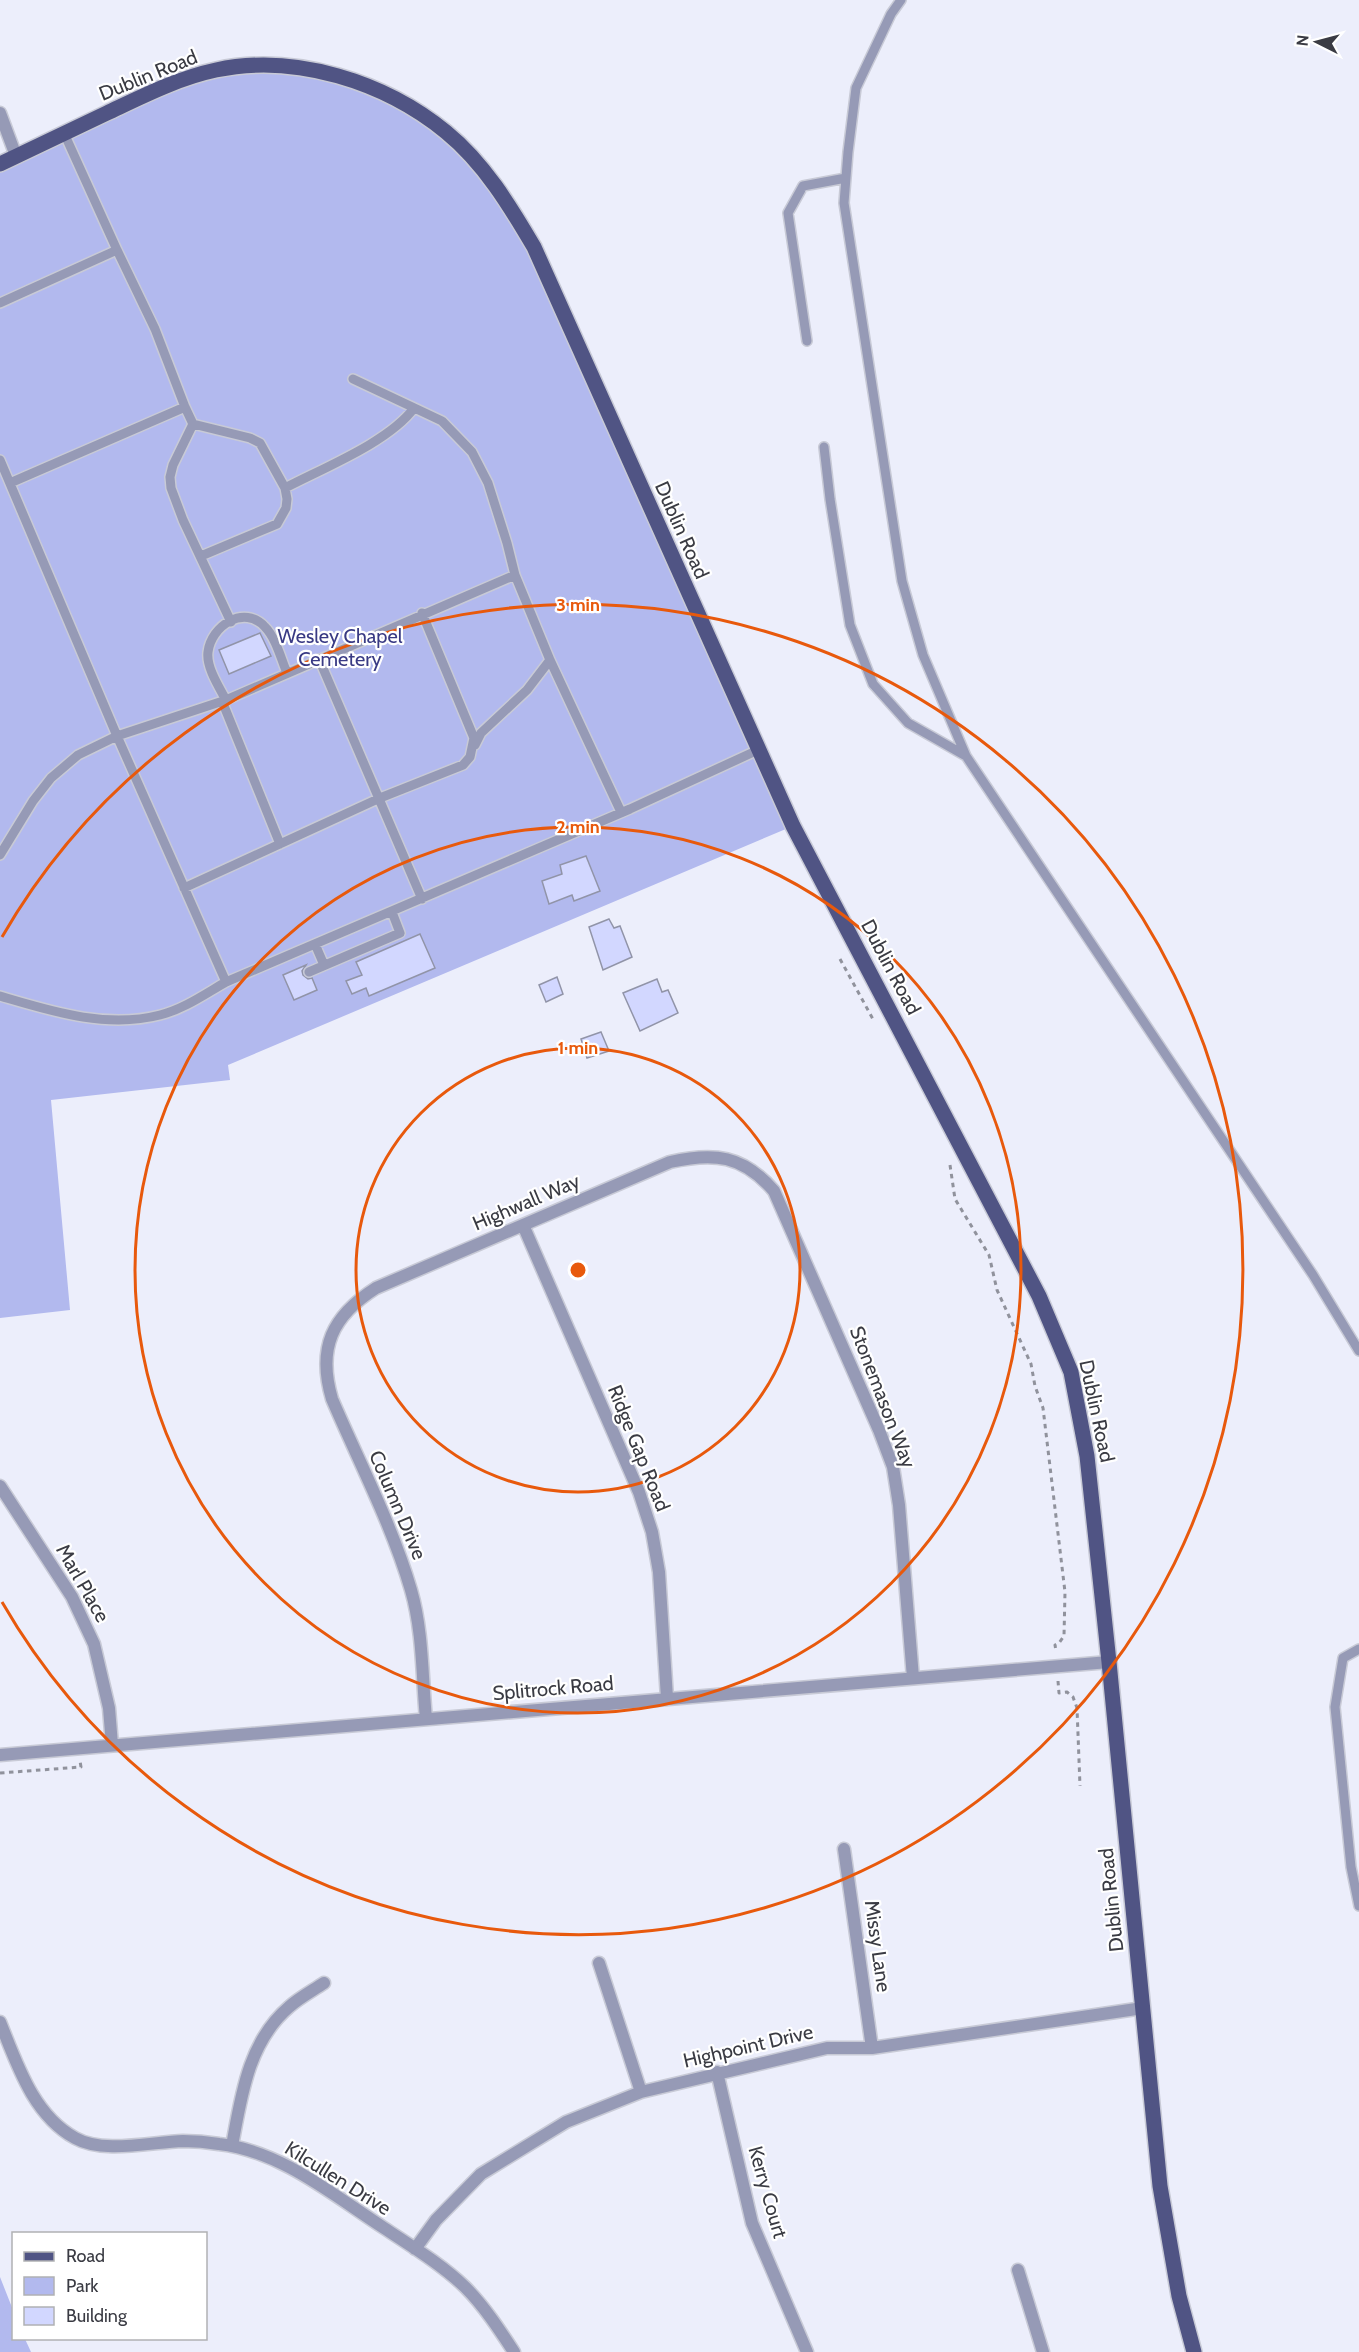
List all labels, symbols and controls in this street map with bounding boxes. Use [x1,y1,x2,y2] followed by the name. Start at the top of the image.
[1287,12,1347,72] north arrow
[1293,34,1313,47] text: N
[95,44,201,106] street label: Dublin Road
[650,478,714,582] street label: Dublin Road
[556,594,600,616] text: 3 min
[278,624,403,671] park label: Wesley Chapel Cemetery
[556,816,600,838] text: 2 min
[856,915,926,1019] street label: Dublin Road
[558,1037,598,1059] text: 1 min
[469,1169,583,1235] street label: Highwall Way
[568,1260,588,1280] centre of rings
[845,1323,921,1471] street label: Stonemason Way
[1074,1358,1120,1464] street label: Dublin Road
[603,1381,675,1515] street label: Ridge Gap Road
[364,1447,432,1563] street label: Column Drive
[51,1540,115,1626] street label: Marl Place
[491,1671,615,1705] street label: Splitrock Road
[1094,1847,1128,1953] street label: Dublin Road
[860,1899,896,1993] street label: Missy Lane
[681,2019,815,2073] street label: Highpoint Drive
[281,2136,395,2220] street label: Kilcullen Drive
[743,2143,793,2241] street label: Kerry Court
[12,2232,207,2340] legend
[66,2245,105,2267] text: Road
[66,2275,99,2297] text: Park
[66,2305,128,2327] text: Building

